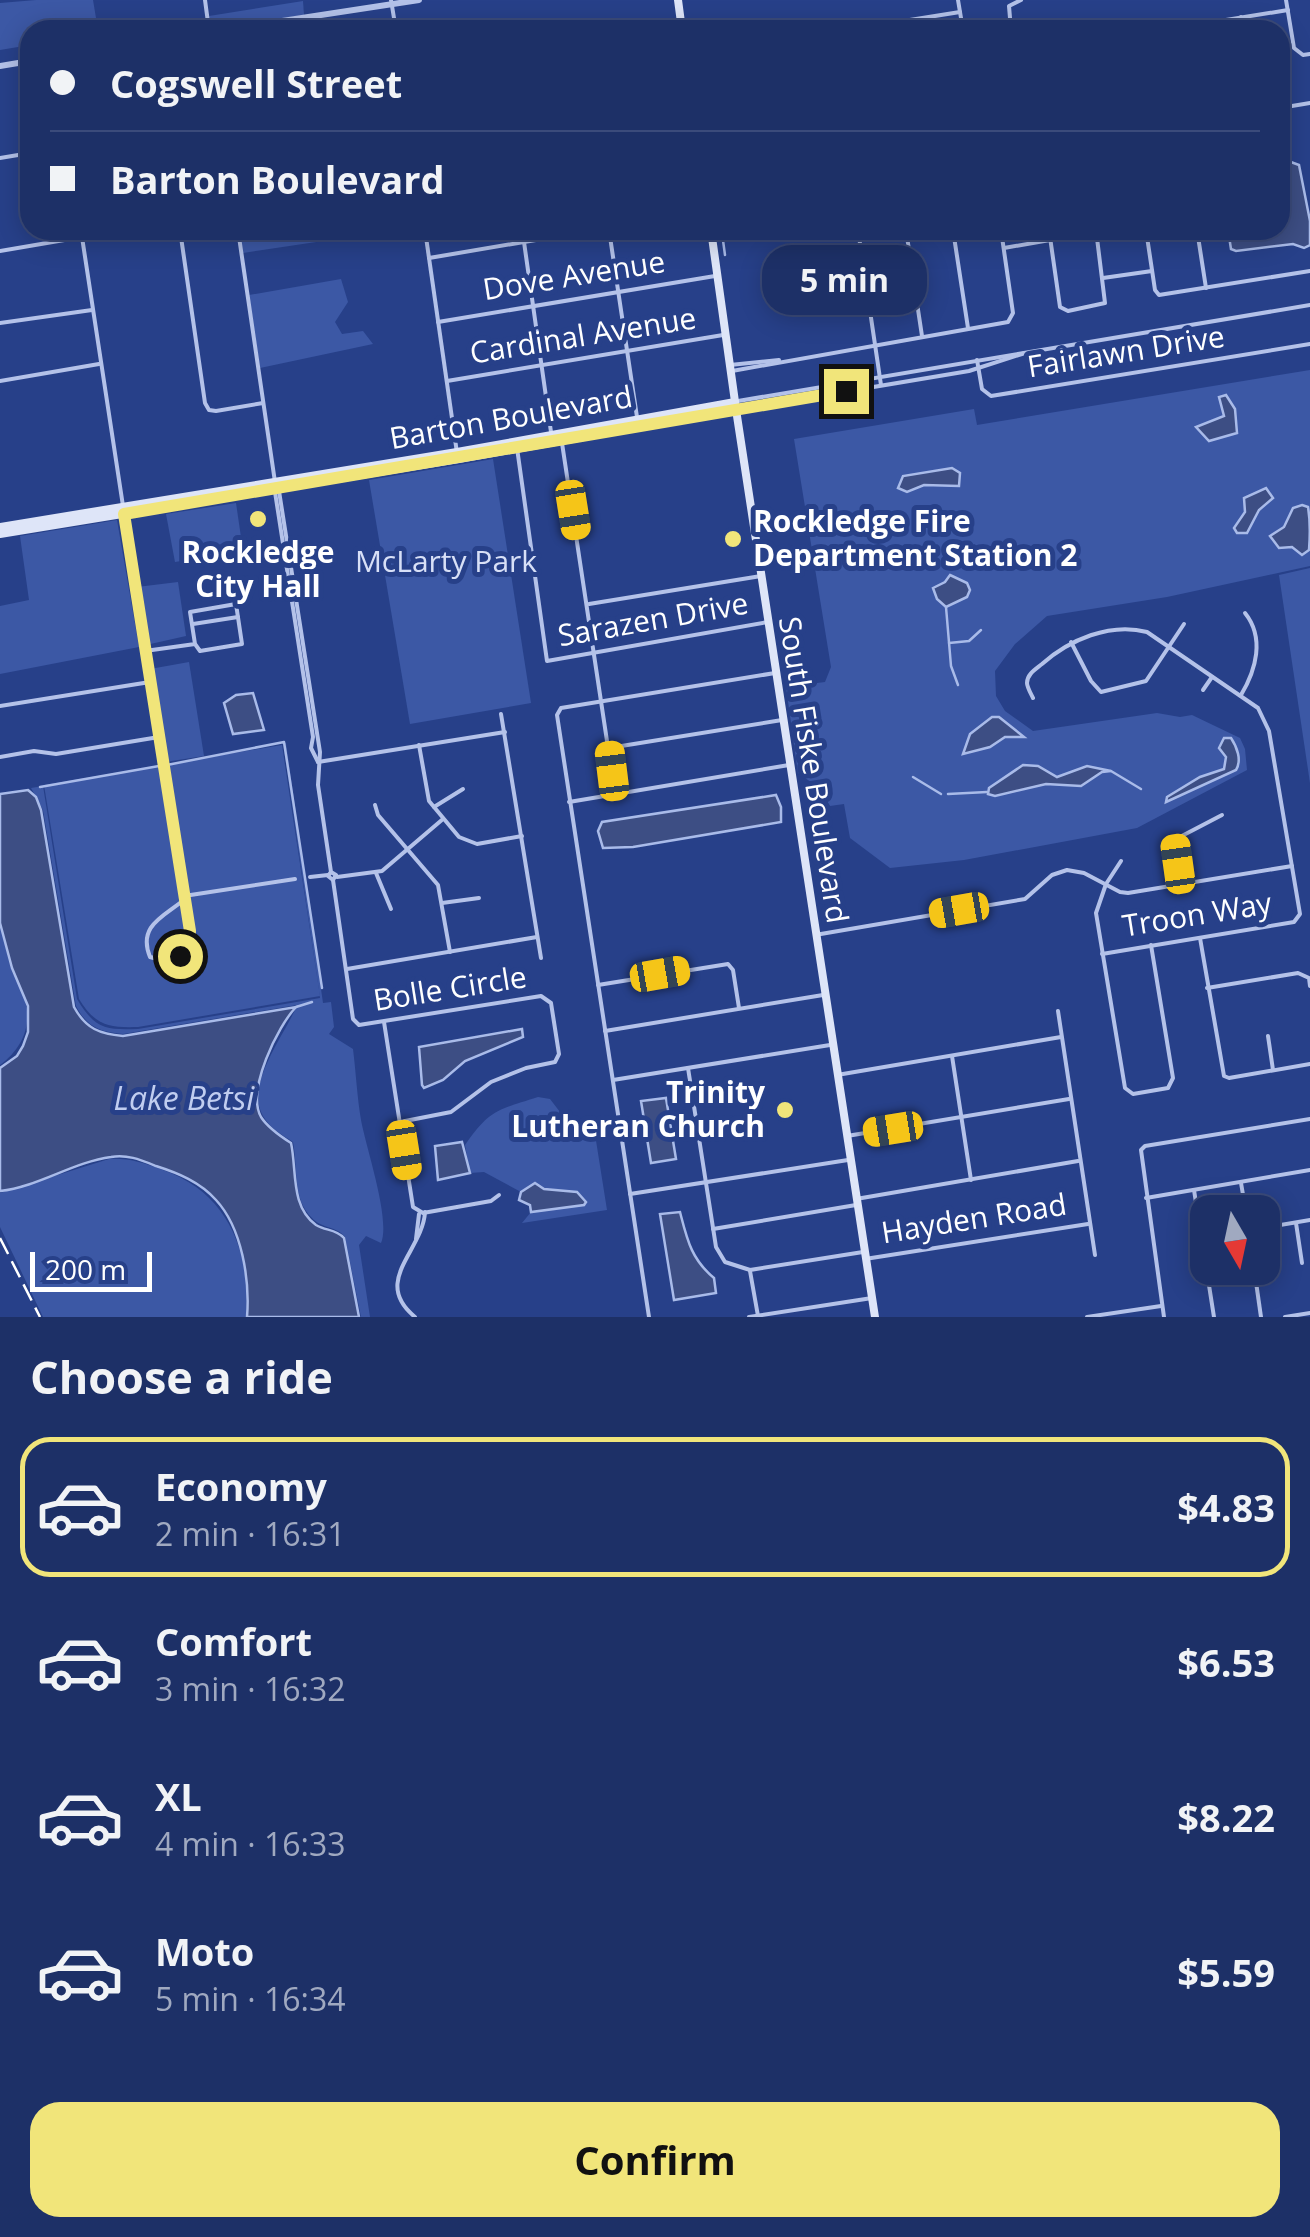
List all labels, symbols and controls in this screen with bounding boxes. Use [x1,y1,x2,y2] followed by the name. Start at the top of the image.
[110,57,402,109] text: Cogswell Street
[110,153,445,205] text: Barton Boulevard
[480,240,668,309] street label: Dove Avenue
[764,246,928,316] callout: 5 min
[800,258,889,301] text: 5 min
[467,296,699,373] street label: Cardinal Avenue
[1024,315,1227,386] street label: Fairlawn Drive
[824,369,869,414] route end
[386,375,635,458] street label: Barton Boulevard
[553,478,593,542] car
[753,500,1077,575] place label: Rockledge Fire Department Station 2
[247,508,269,530] marker: Rockledge City Hall
[722,528,744,550] marker: Rockledge Fire Department Station 2
[182,531,334,606] place label: Rockledge City Hall
[355,540,537,581] park label: McLarty Park
[554,582,751,655] street label: Sarazen Drive
[770,613,859,926] street label: South Fiske Boulevard
[593,739,631,803] car
[1159,832,1197,896] car
[1119,881,1275,946] street label: Troon Way
[927,890,991,930] car
[158,934,203,979] route start
[628,954,692,994] car
[370,955,529,1020] street label: Bolle Circle
[511,1071,766,1146] place label: Trinity Lutheran Church
[114,1076,255,1119] water label: Lake Betsi
[774,1099,796,1121] marker: Trinity Lutheran Church
[861,1109,925,1149] car
[384,1118,424,1182] car
[878,1183,1069,1252] street label: Hayden Road
[1190,1195,1280,1285] north arrow
[1190,1195,1280,1285] map controls
[30,1247,152,1292] scale bar
[45,1250,126,1288] text: 200 m
[30,1346,333,1407] text: Choose a ride
[155,1460,327,1512] text: Economy
[35,1462,125,1552] icon: car
[1177,1481,1275,1533] text: $4.83
[155,1512,346,1555] text: 2 min · 16:31
[155,1615,312,1667] text: Comfort
[35,1617,125,1707] icon: car
[1177,1636,1275,1688] text: $6.53
[155,1667,346,1710] text: 3 min · 16:32
[155,1770,202,1822] text: XL
[35,1772,125,1862] icon: car
[1177,1791,1275,1843] text: $8.22
[155,1822,346,1865] text: 4 min · 16:33
[155,1925,254,1977] text: Moto
[35,1927,125,2017] icon: car
[1177,1946,1275,1998] text: $5.59
[155,1977,346,2020] text: 5 min · 16:34
[30,2102,1280,2217] button: Confirm

